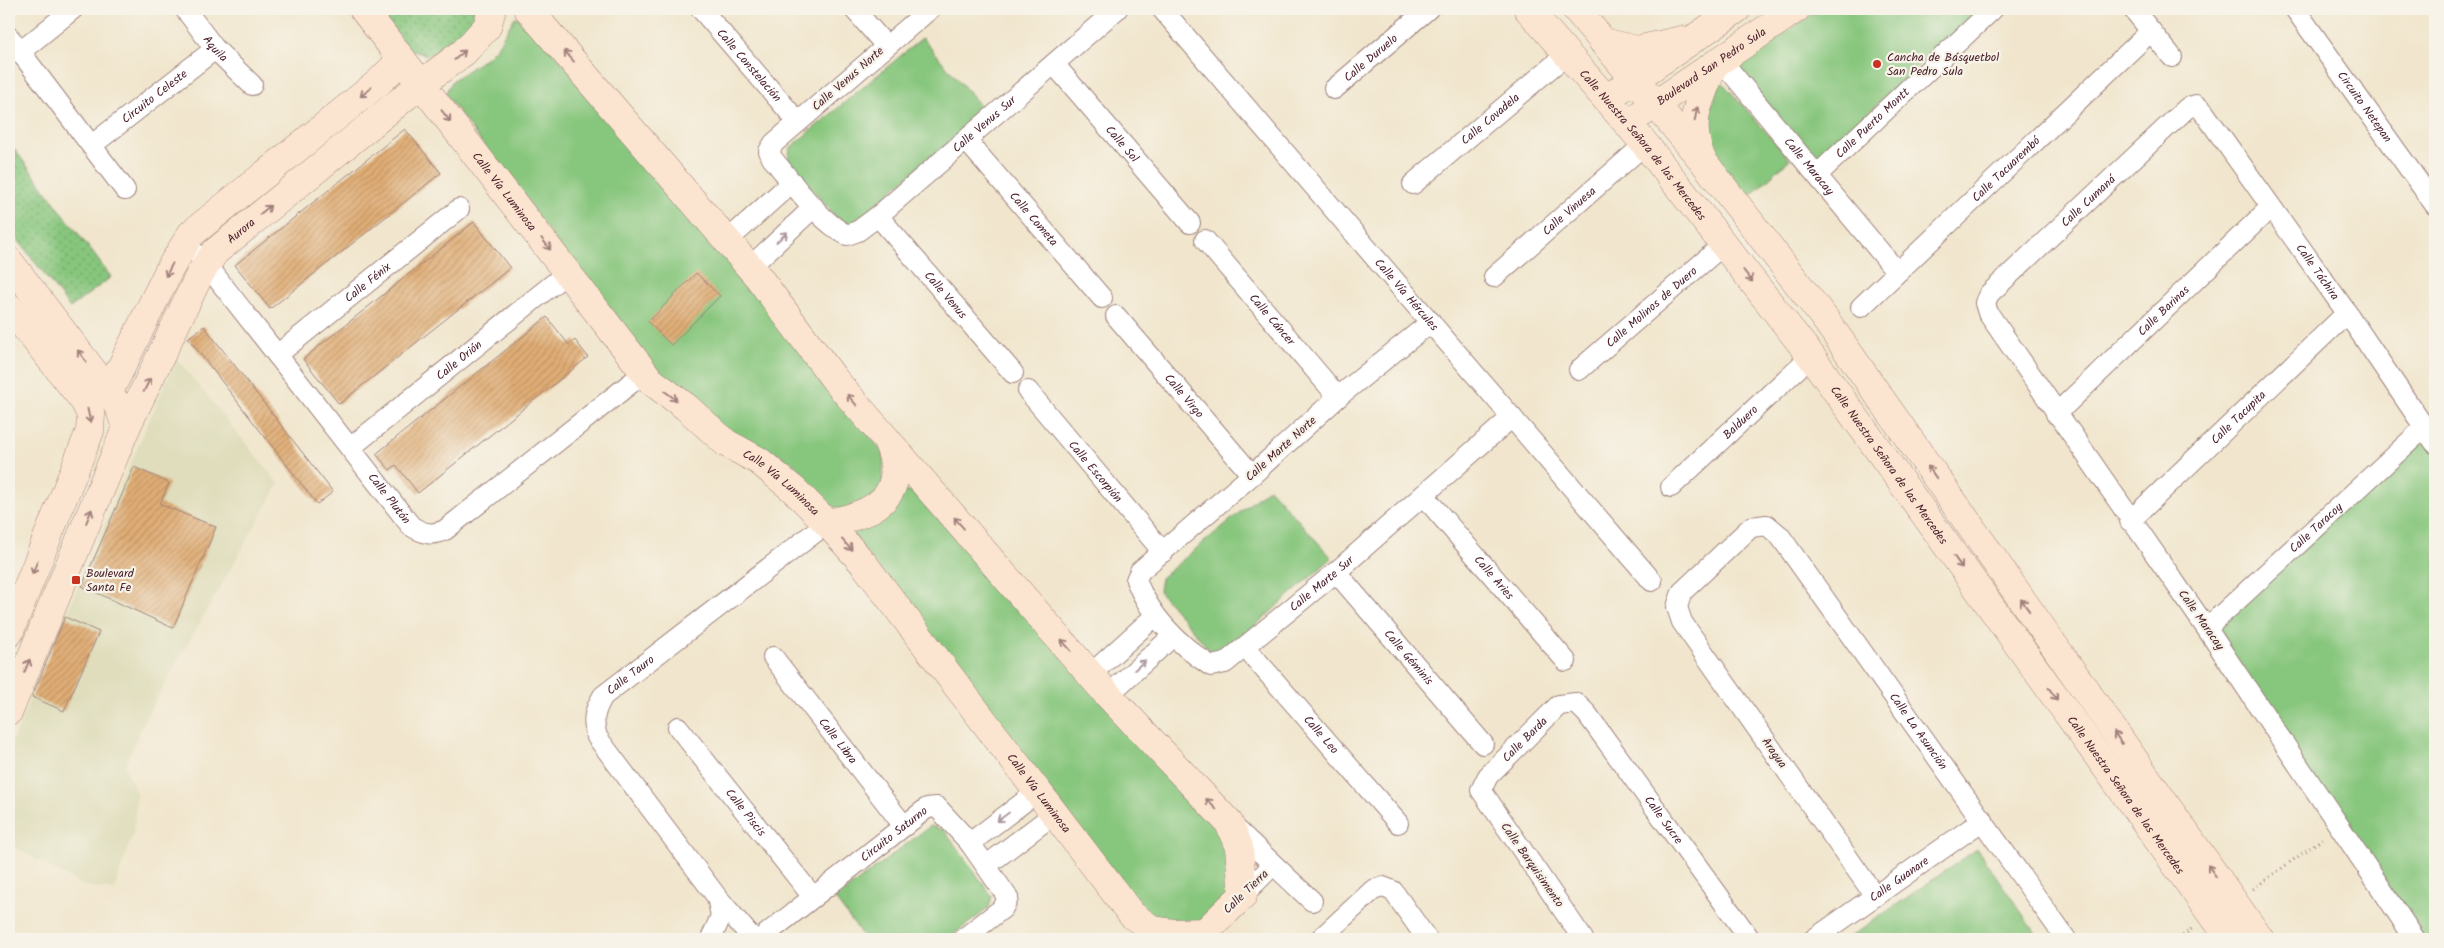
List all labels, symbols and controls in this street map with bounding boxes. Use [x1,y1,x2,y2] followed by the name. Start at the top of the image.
[1653,22,1770,110] street label: Boulevard San Pedro Sula
[712,24,786,106] street label: Calle Constelación
[1339,29,1402,87] street label: Calle Duruelo
[198,31,233,67] street label: Aquila
[808,42,889,116] street label: Calle Venus Norte
[1887,48,1999,81] place label: Cancha de Básquetbol San Pedro Sula
[454,49,467,61] one-way arrow
[563,50,574,63] one-way arrow
[1871,58,1883,70] marker: Cancha de Básquetbol San Pedro Sula
[117,64,192,128] street label: Circuito Celeste
[1575,65,1711,225] street label: Calle Nuestra Señora de las Mercedes
[2333,67,2397,146] street label: Circuito Netepan
[1831,83,1914,163] street label: Calle Puerto Montt
[360,87,373,98] one-way arrow
[1456,88,1524,149] street label: Calle Covadela
[948,90,1021,157] street label: Calle Venus Sur
[1691,106,1701,122] one-way arrow
[441,109,451,123] one-way arrow
[1101,121,1144,167] street label: Calle Sol
[1967,131,2045,207] street label: Calle Tacuarembó
[1779,133,1839,200] street label: Calle Maracay
[468,148,542,236] street label: Calle Vía Luminosa
[2056,169,2121,232] street label: Calle Cumaná
[1538,182,1601,240] street label: Calle Vinuesa
[1005,187,1063,251] street label: Calle Cometa
[259,205,272,216] one-way arrow
[223,213,260,248] street label: Aurora
[775,231,788,243] one-way arrow
[541,237,551,251] one-way arrow
[2291,240,2345,304] street label: Calle Táchira
[1370,254,1443,335] street label: Calle Vía Hércules
[340,257,396,307] street label: Calle Fénix
[164,262,173,277] one-way arrow
[1601,262,1701,352] street label: Calle Molinos de Duero
[920,267,972,323] street label: Calle Venus
[1743,269,1754,282] one-way arrow
[2133,281,2194,340] street label: Calle Barinas
[1245,289,1300,350] street label: Calle Cáncer
[432,335,486,385] street label: Calle Orión
[76,350,87,363] one-way arrow
[1160,369,1209,422] street label: Calle Virgo
[143,378,152,393] one-way arrow
[1826,382,1953,548] street label: Calle Nuestra Señora de las Mercedes
[2206,386,2271,449] street label: Calle Tacupita
[664,391,678,401] one-way arrow
[847,394,858,407] one-way arrow
[1718,401,1763,444] street label: Balduero
[85,407,94,423] one-way arrow
[1241,411,1321,486] street label: Calle Marte Norte
[1064,436,1127,507] street label: Calle Escorpión
[739,444,824,520] street label: Calle Vía Luminosa
[1927,465,1937,479] one-way arrow
[363,469,416,528] street label: Calle Plutón
[2285,498,2347,557] street label: Calle Taracoy
[86,508,95,523] one-way arrow
[953,516,965,529] one-way arrow
[842,539,853,552] one-way arrow
[1285,550,1359,616] street label: Calle Marte Sur
[1469,551,1519,604] street label: Calle Aries
[1953,555,1963,569] one-way arrow
[30,559,39,574] one-way arrow
[86,564,135,597] place label: Boulevard Santa Fe
[70,574,82,586] marker: Boulevard Santa Fe
[2173,586,2229,655] street label: Calle Maracay
[2020,598,2030,612] one-way arrow
[1379,625,1438,689] street label: Calle Géminis
[1060,639,1072,652] one-way arrow
[602,650,658,700] street label: Calle Tauro
[23,659,33,674] one-way arrow
[1134,660,1147,671] one-way arrow
[2048,687,2058,701] one-way arrow
[1885,689,1952,774] street label: Calle La Asunción
[1299,711,1343,758] street label: Calle Leo
[1497,712,1552,767] street label: Calle Barda
[2062,712,2189,878] street label: Calle Nuestra Señora de las Mercedes
[814,713,862,768] street label: Calle Libra
[2113,731,2123,745] one-way arrow
[1756,734,1792,773] street label: Aragua
[1002,749,1076,837] street label: Calle Vía Luminosa
[721,784,771,841] street label: Calle Piscis
[1640,792,1688,849] street label: Calle Sucre
[1205,797,1217,810] one-way arrow
[856,802,932,867] street label: Circuito Saturno
[997,812,1010,823] one-way arrow
[1496,819,1568,911] street label: Calle Barquisimento
[1865,851,1933,907] street label: Calle Guanare
[2207,864,2217,878] one-way arrow
[1219,865,1273,919] street label: Calle Tierra

